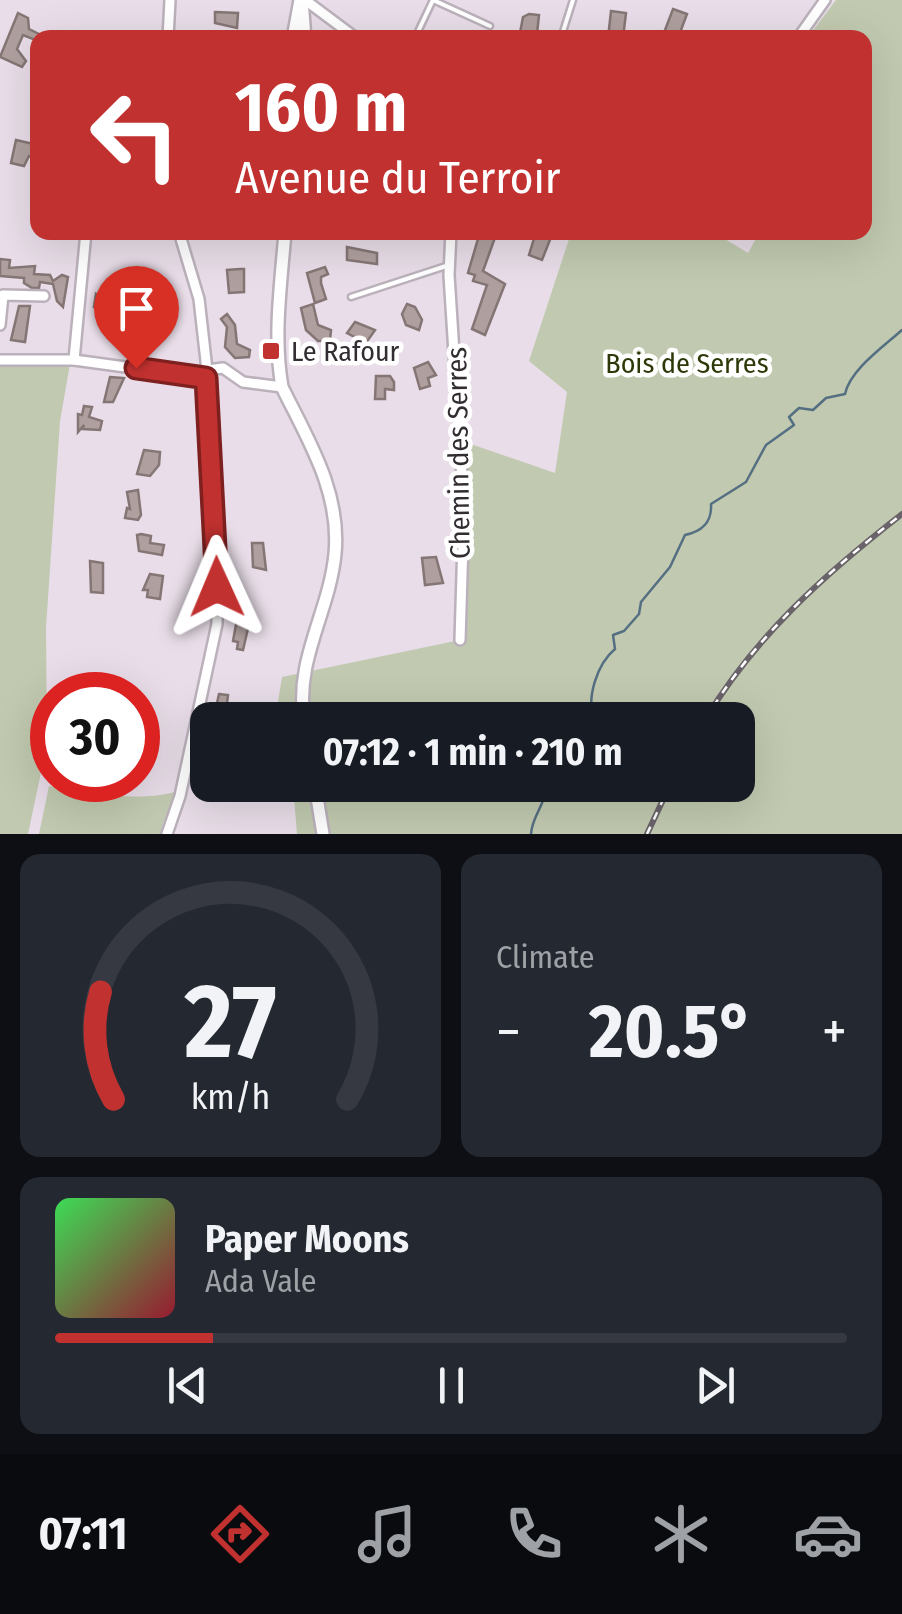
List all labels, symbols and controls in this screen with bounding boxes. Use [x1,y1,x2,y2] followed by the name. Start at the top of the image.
[235,66,407,150] text: 160 m
[70,70,200,200] icon: left
[235,151,561,205] text: Avenue du Terroir
[94,266,179,369] pin
[109,281,164,336] icon: arrive
[291,335,400,368] place label: Le Rafour
[260,340,282,362] marker: Le Rafour
[440,347,477,559] street label: Chemin des Serres
[605,347,769,380] park label: Bois de Serres
[165,535,269,639] position arrow
[30,672,160,802] speed limit sign: 30
[323,729,622,775] text: 07:12 · 1 min · 210 m
[496,938,595,976] text: Climate
[184,960,276,1085] text: 27
[589,987,754,1077] text: 20.5°
[496,999,521,1065] text: −
[822,999,847,1065] text: +
[191,1076,270,1118] text: km/h
[205,1216,409,1262] text: Paper Moons
[205,1262,317,1300] text: Ada Vale
[160,1358,215,1413] icon: previous
[424,1358,479,1413] icon: pause
[688,1358,743,1413] icon: next
[205,1499,275,1569] icon: directions
[352,1499,422,1569] icon: music
[499,1499,569,1569] icon: phone
[646,1499,716,1569] icon: climate
[793,1499,863,1569] icon: car
[39,1507,128,1561] text: 07:11

